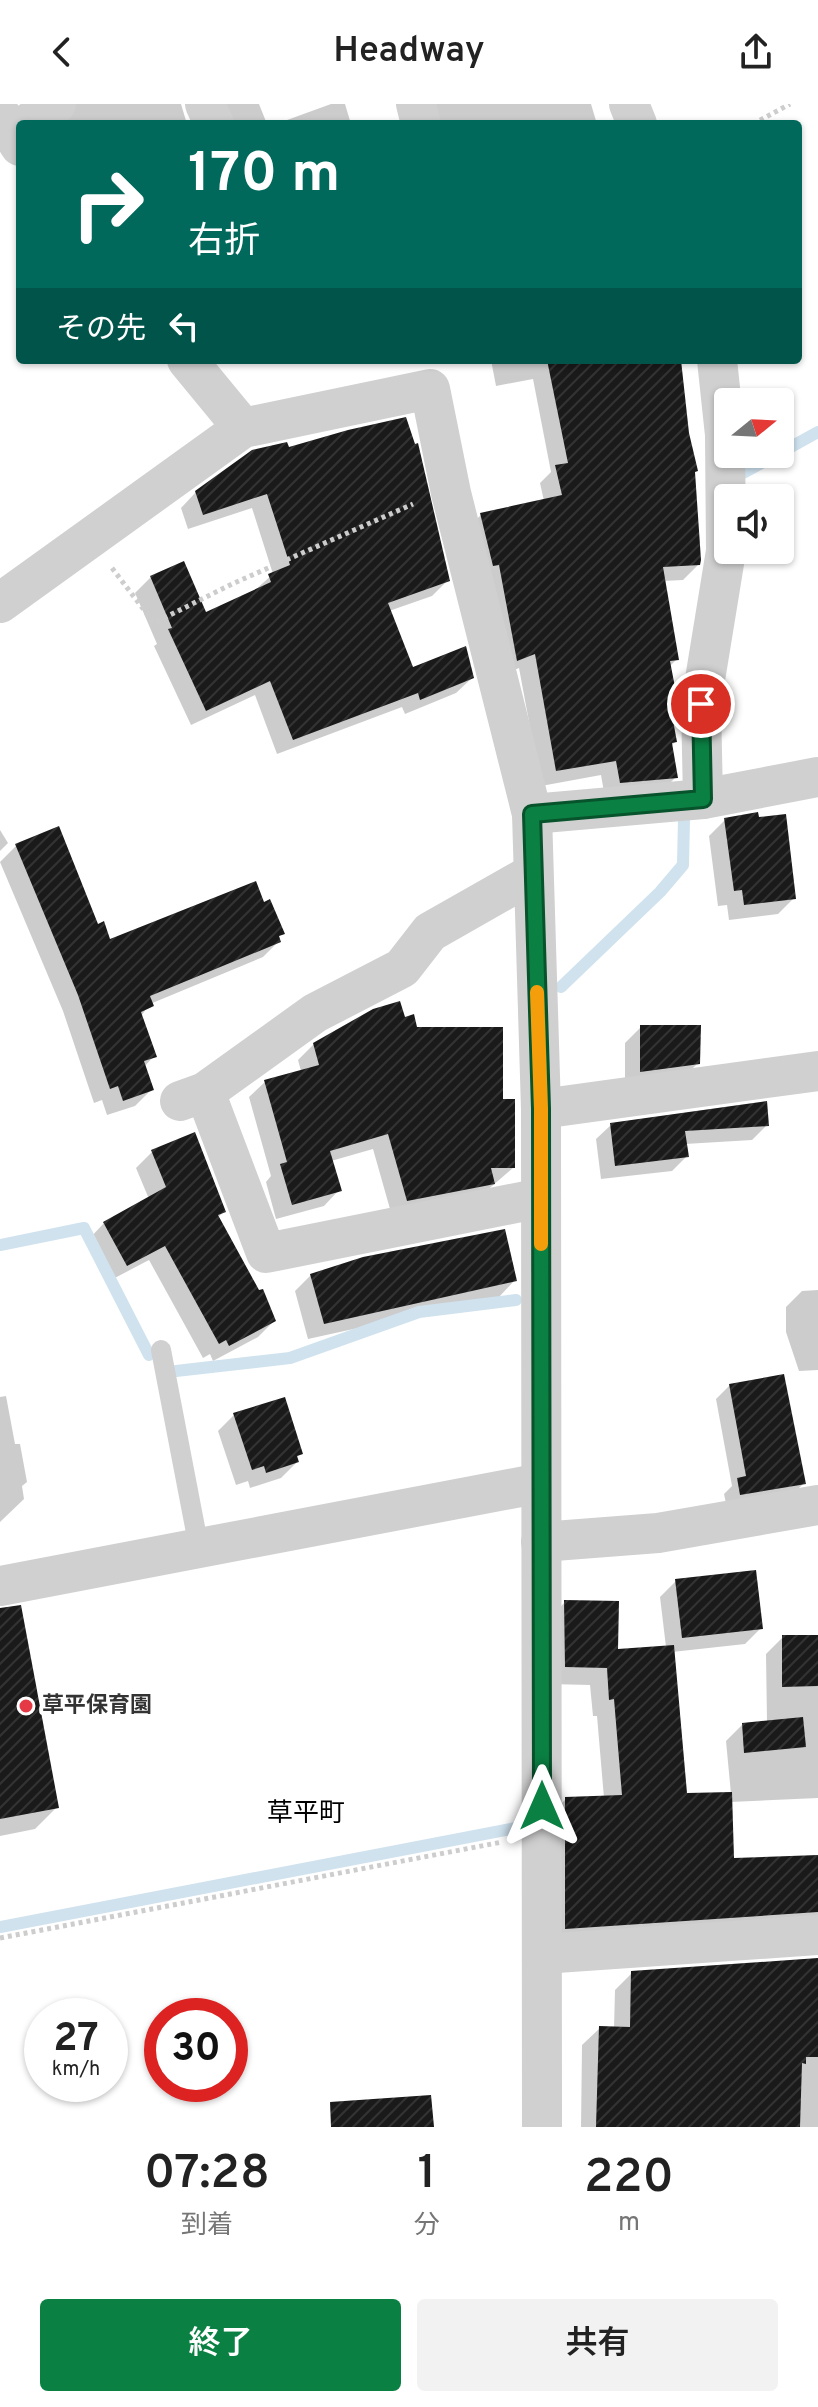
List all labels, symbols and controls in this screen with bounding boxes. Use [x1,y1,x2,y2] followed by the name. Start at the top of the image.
[333,29,485,75] text: Headway
[40,30,84,74] icon: back
[734,30,778,74] icon: share
[188,141,340,211] text: 170 m
[56,152,160,256] icon: right
[188,220,260,266] text: 右折
[162,304,206,348] icon: left
[56,312,146,349] text: その先
[714,388,794,468] north arrow
[714,388,794,564] map controls
[714,484,794,564] button: sound
[667,670,735,738] pin
[679,682,723,726] icon: arrive
[42,1693,152,1720] place label: 草平保育園
[17,1697,35,1715] marker: 草平保育園
[500,1764,584,1848] position arrow
[267,1798,345,1831] district label: 草平町
[144,1998,248,2102] speed limit sign: 30
[53,2015,99,2065] text: 27
[52,2057,100,2083] text: km/h
[144,2145,270,2205] text: 07:28
[417,2145,436,2205] text: 1
[584,2149,674,2209] text: 220
[618,2207,640,2240] text: m
[181,2210,233,2243] text: 到着
[414,2210,440,2243] text: 分
[40,2299,401,2391] button: 終了
[417,2299,778,2391] button: 共有

